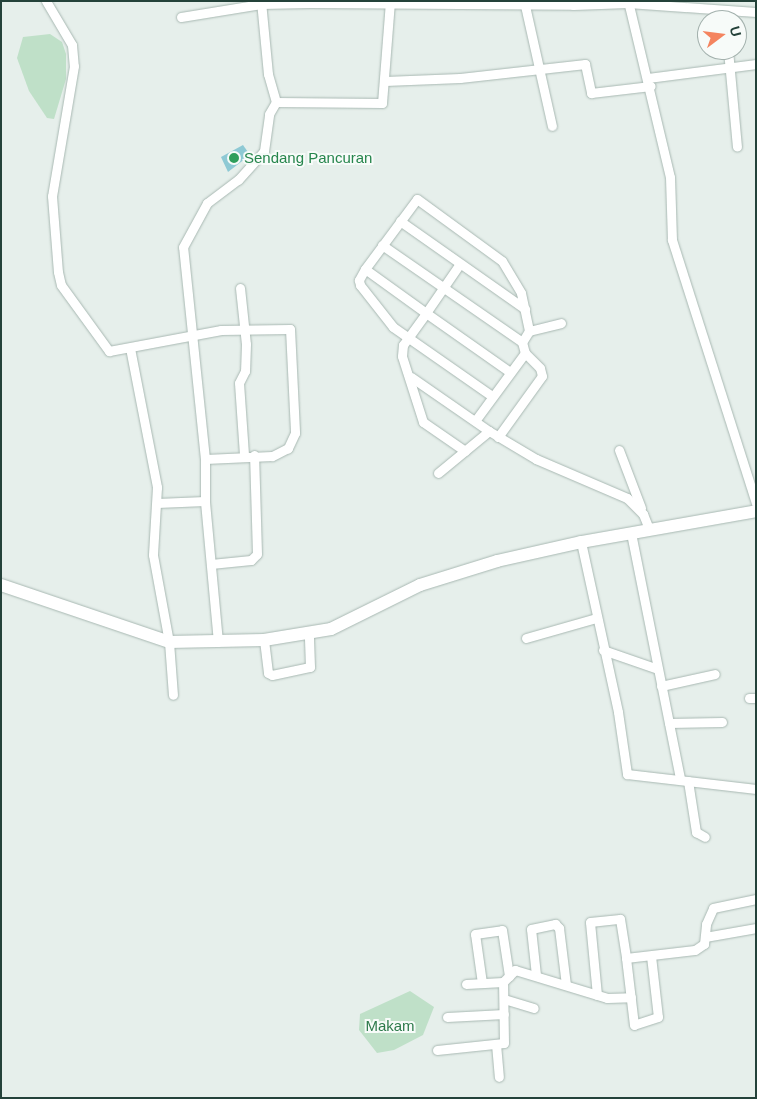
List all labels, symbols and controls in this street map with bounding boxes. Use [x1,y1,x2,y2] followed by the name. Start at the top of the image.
[697,10,747,60] north arrow
[726,24,745,38] text: U
[244,149,372,167] place label: Sendang Pancuran
[228,152,240,164] marker: Sendang Pancuran
[365,1017,415,1035] park label: Makam

